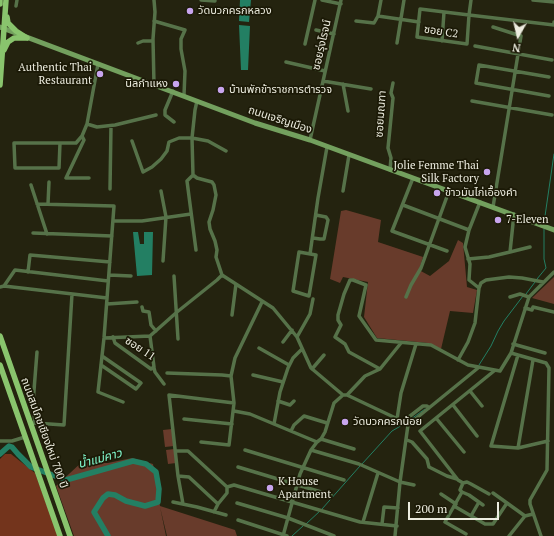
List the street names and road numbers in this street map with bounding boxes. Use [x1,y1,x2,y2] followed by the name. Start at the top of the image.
[310,18,334,72] street label: ซอยรุ่งโรจน์
[423,23,459,41] street label: ซอย C2
[373,90,389,138] street label: ซอยมณฑา
[246,103,314,137] street label: ถนนเจริญเมือง
[122,334,158,364] street label: ซอย 11
[18,376,70,490] street label: ถนนสมโภชเชียงใหม่ 700 ปี

